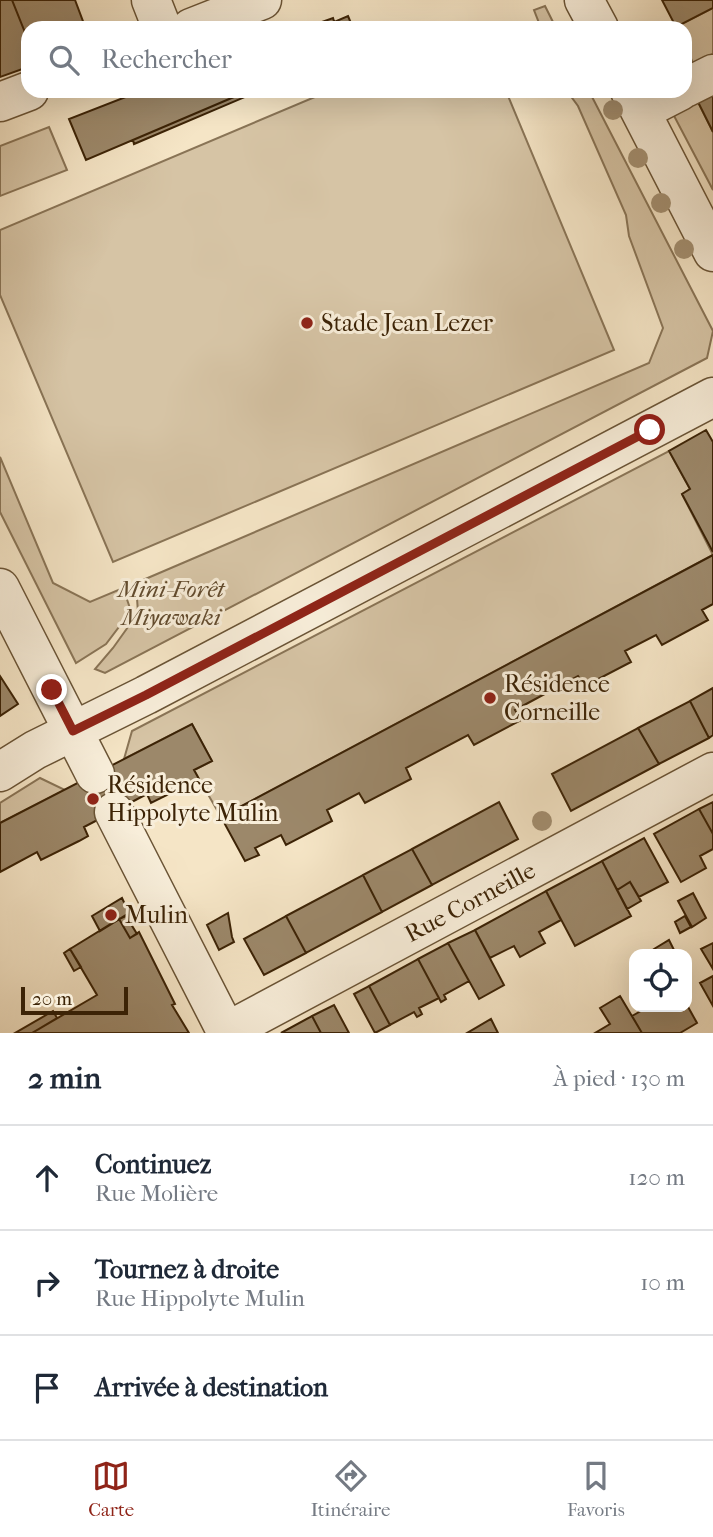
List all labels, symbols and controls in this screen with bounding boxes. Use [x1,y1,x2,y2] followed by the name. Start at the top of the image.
[21,21,692,98] search box
[45,41,83,79] icon: search
[101,44,232,75] text: Rechercher
[321,309,494,337] place label: Stade Jean Lezer
[299,315,315,331] marker: Stade Jean Lezer
[634,414,665,445] route start
[116,575,226,631] park label: Mini-Forêt Miyawaki
[504,670,610,726] place label: Résidence Corneille
[36,674,67,705] route end
[482,690,498,706] marker: Résidence Corneille
[107,771,279,827] place label: Résidence Hippolyte Mulin
[85,791,101,807] marker: Résidence Hippolyte Mulin
[400,856,540,948] street label: Rue Corneille
[125,901,188,929] place label: Mulin
[103,907,119,923] marker: Mulin
[629,949,692,1012] map controls
[629,949,692,1012] button: locate
[21,984,128,1016] scale bar
[32,988,72,1010] text: 20 m
[28,1061,101,1096] text: 2 min
[553,1065,685,1092] text: À pied · 130 m
[95,1149,211,1180] text: Continuez
[28,1159,66,1197] icon: ahead
[628,1164,685,1191] text: 120 m
[95,1180,218,1207] text: Rue Molière
[95,1254,279,1285] text: Tournez à droite
[28,1264,66,1302] icon: right
[640,1269,685,1296] text: 10 m
[95,1285,305,1312] text: Rue Hippolyte Mulin
[28,1369,66,1407] icon: arrive
[95,1372,328,1403] text: Arrivée à destination
[88,1457,134,1521] tab: Carte
[311,1457,390,1521] tab: Itinéraire
[567,1457,625,1521] tab: Favoris

